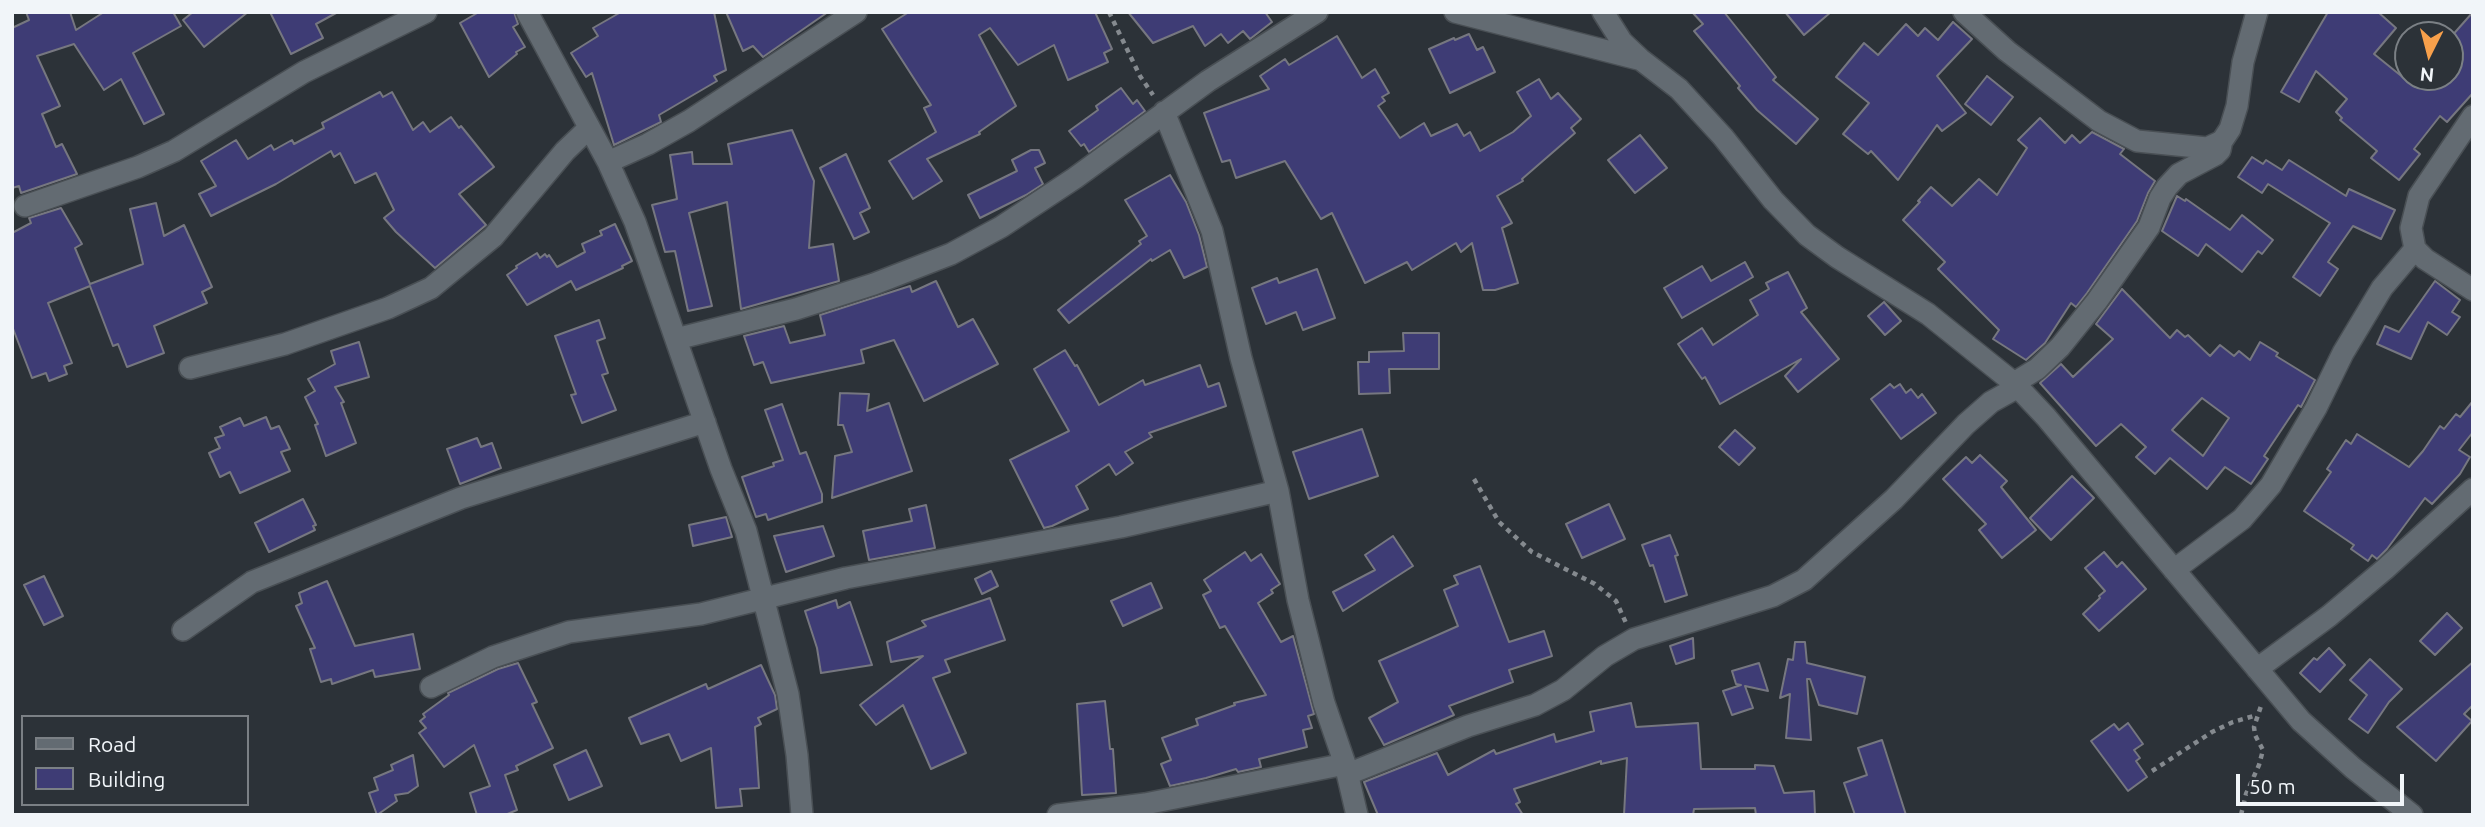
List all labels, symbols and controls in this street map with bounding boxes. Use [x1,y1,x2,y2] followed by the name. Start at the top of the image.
[2394,21,2464,91] north arrow
[2419,63,2435,87] text: N
[21,715,248,806] legend
[88,732,136,756] text: Road
[2240,760,2408,804] scale bar
[88,767,165,791] text: Building
[2249,774,2296,798] text: 50 m

